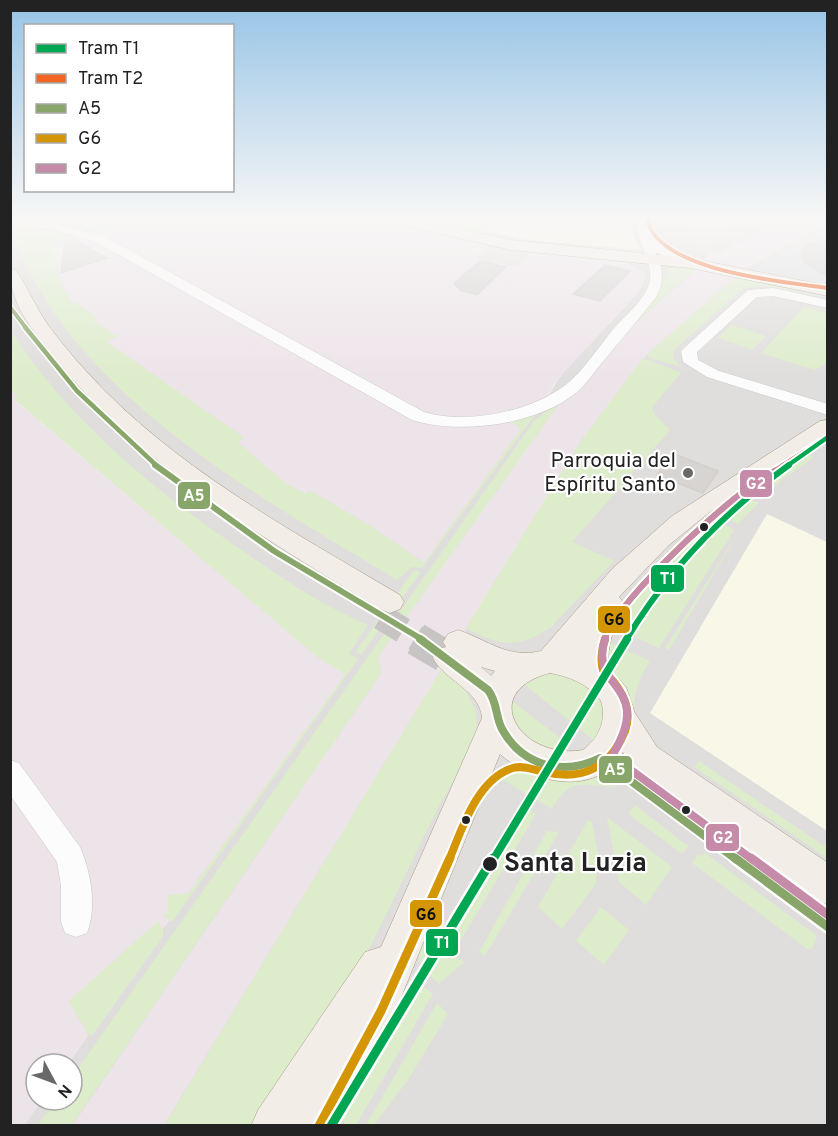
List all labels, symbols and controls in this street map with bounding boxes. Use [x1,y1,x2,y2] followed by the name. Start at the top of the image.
[24,24,234,192] legend
[78,38,140,61] text: Tram T1
[78,68,143,91] text: Tram T2
[78,98,101,121] text: A5
[78,128,101,151] text: G6
[78,158,101,181] text: G2
[544,448,676,499] place label: Parroquia del Espíritu Santo
[681,466,695,480] marker: Parroquia del Espíritu Santo
[739,469,773,498] line badge: G2
[746,475,766,495] text: G2
[177,481,211,510] line badge: A5
[183,487,205,507] text: A5
[698,521,710,533] unlabelled marker
[650,564,685,593] line badge: T1
[660,570,676,590] text: T1
[597,605,631,634] line badge: G6
[604,611,624,631] text: G6
[598,755,633,784] line badge: A5
[604,761,626,781] text: A5
[680,804,692,816] unlabelled marker
[460,814,472,826] unlabelled marker
[705,823,740,852] line badge: G2
[713,829,733,849] text: G2
[504,848,647,881] place label: Santa Luzia
[481,855,499,873] marker: Santa Luzia
[409,899,443,928] line badge: G6
[416,906,436,926] text: G6
[425,928,459,957] line badge: T1
[434,934,450,954] text: T1
[24,1052,84,1112] north arrow
[52,1080,75,1101] text: N

